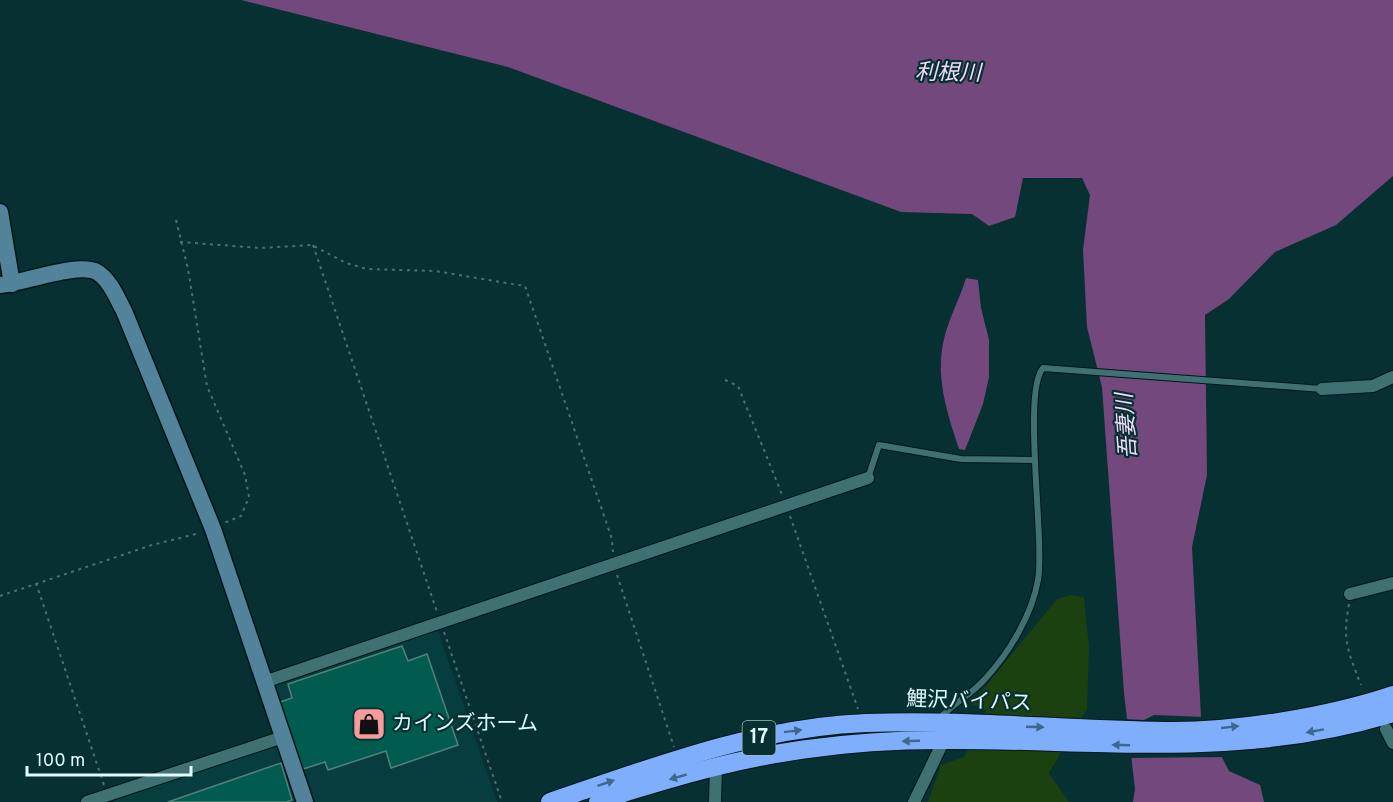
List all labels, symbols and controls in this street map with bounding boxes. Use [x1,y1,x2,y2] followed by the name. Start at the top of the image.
[915,60,983,88] water label: 利根川
[1112,390,1144,460] water label: 吾妻川
[906,686,1032,718] street label: 鯉沢バイパス
[351,706,387,742] shop icon: カインズホーム
[392,711,538,738] place label: カインズホーム
[742,721,776,755] road number: 17
[1025,722,1044,731] one-way arrow
[1220,722,1239,731] one-way arrow
[784,726,803,736] one-way arrow
[1306,727,1325,736] one-way arrow
[901,736,920,746] one-way arrow
[27,739,190,777] scale bar
[1112,740,1131,749] one-way arrow
[36,750,85,773] text: 100 m
[669,773,687,782] one-way arrow
[597,777,615,787] one-way arrow

